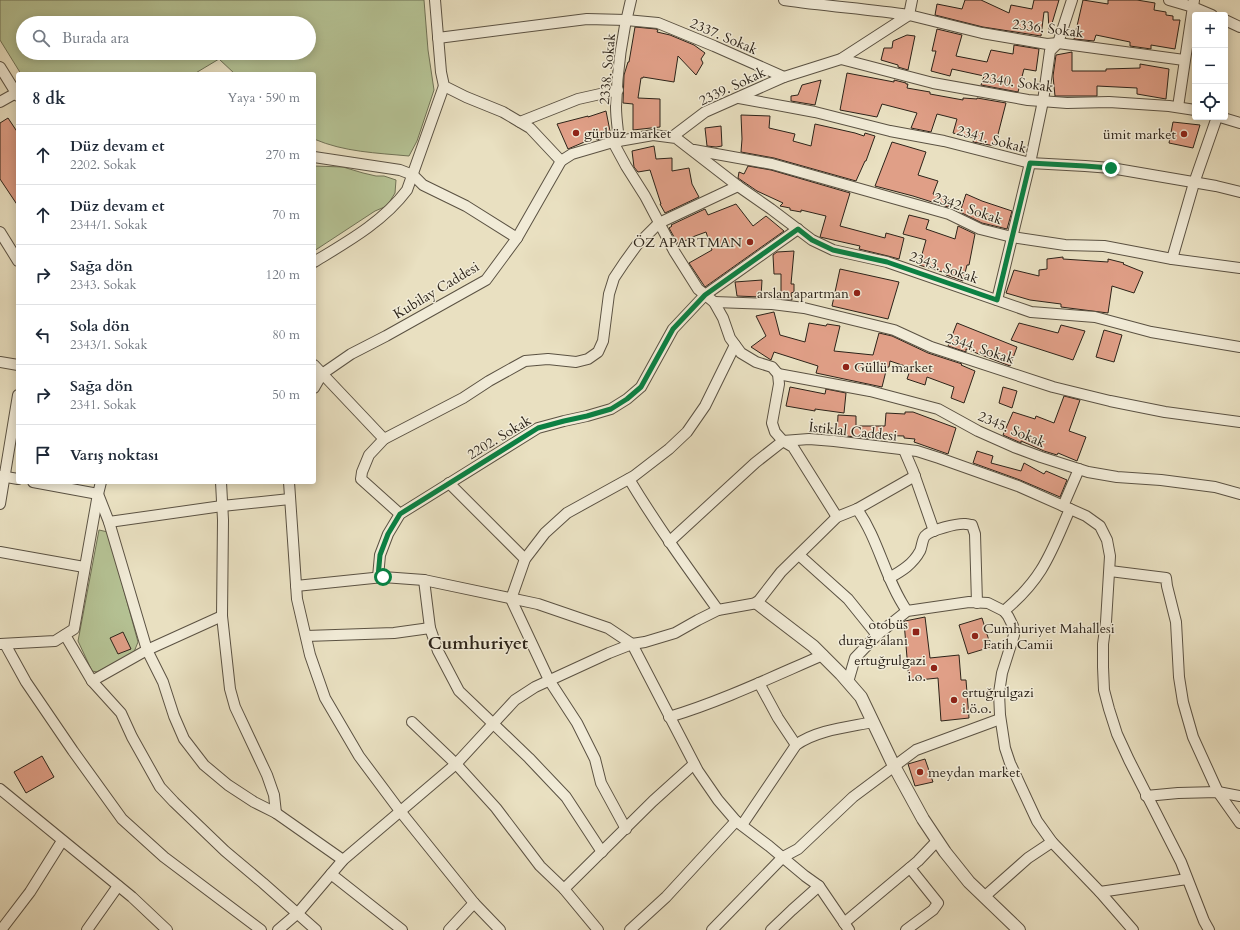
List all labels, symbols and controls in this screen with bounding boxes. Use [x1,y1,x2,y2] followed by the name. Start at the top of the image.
[1192,12,1228,120] map controls
[1192,12,1228,48] button: +
[687,14,761,59] street label: 2337. Sokak
[1011,15,1085,42] street label: 2336. Sokak
[16,16,316,60] search box
[30,27,52,49] icon: search
[62,28,129,48] text: Burada ara
[595,32,620,106] street label: 2338. Sokak
[1192,48,1228,84] button: −
[696,62,769,110] street label: 2339. Sokak
[981,68,1055,97] street label: 2340. Sokak
[1192,84,1228,120] button: locate
[32,87,66,110] text: 8 dk
[227,89,300,107] text: Yaya · 590 m
[955,121,1029,158] street label: 2341. Sokak
[584,124,672,143] place label: gürbüz market
[1103,125,1177,144] place label: ümit market
[571,128,581,138] marker: gürbüz market
[1179,129,1189,139] marker: ümit market
[70,136,165,156] text: Düz devam et
[32,144,54,166] icon: ahead
[266,146,300,164] text: 270 m
[70,156,137,174] text: 2202. Sokak
[1102,159,1120,177] route end
[931,188,1005,229] street label: 2342. Sokak
[70,196,165,216] text: Düz devam et
[32,204,54,226] icon: ahead
[272,206,300,224] text: 70 m
[70,216,147,234] text: 2344/1. Sokak
[633,233,742,252] place label: ÖZ APARTMAN
[745,237,755,247] marker: ÖZ APARTMAN
[907,247,981,288] street label: 2343. Sokak
[70,256,133,276] text: Sağa dön
[390,257,483,324] street label: Kubilay Caddesi
[32,264,54,286] icon: right
[266,266,300,284] text: 120 m
[70,276,137,294] text: 2343. Sokak
[757,284,849,303] place label: arslan apartman
[852,288,862,298] marker: arslan apartman
[70,316,130,336] text: Sola dön
[32,324,54,346] icon: left
[272,326,300,344] text: 80 m
[943,328,1017,369] street label: 2344. Sokak
[70,336,147,354] text: 2343/1. Sokak
[854,358,933,377] place label: Güllü market
[841,362,851,372] marker: Güllü market
[70,376,133,396] text: Sağa dön
[32,384,54,406] icon: right
[272,386,300,404] text: 50 m
[70,396,137,414] text: 2341. Sokak
[975,407,1049,452] street label: 2345. Sokak
[464,411,535,464] street label: 2202. Sokak
[808,417,898,446] street label: İstiklal Caddesi
[32,444,54,466] icon: arrive
[70,445,159,465] text: Varış noktası
[374,568,392,586] route start
[839,615,908,650] place label: otobüs durağı alanı
[983,619,1115,654] place label: Cumhuriyet Mahallesi Fatih Camii
[911,627,921,637] marker: otobüs durağı alanı
[428,631,529,656] district label: Cumhuriyet
[970,631,980,641] marker: Cumhuriyet Mahallesi Fatih Camii
[854,651,926,686] place label: ertuğrulgazi i.o.
[929,663,939,673] marker: ertuğrulgazi i.o.
[962,683,1034,718] place label: ertuğrulgazi i.ö.o.
[949,695,959,705] marker: ertuğrulgazi i.ö.o.
[928,763,1021,782] place label: meydan market
[915,767,925,777] marker: meydan market

